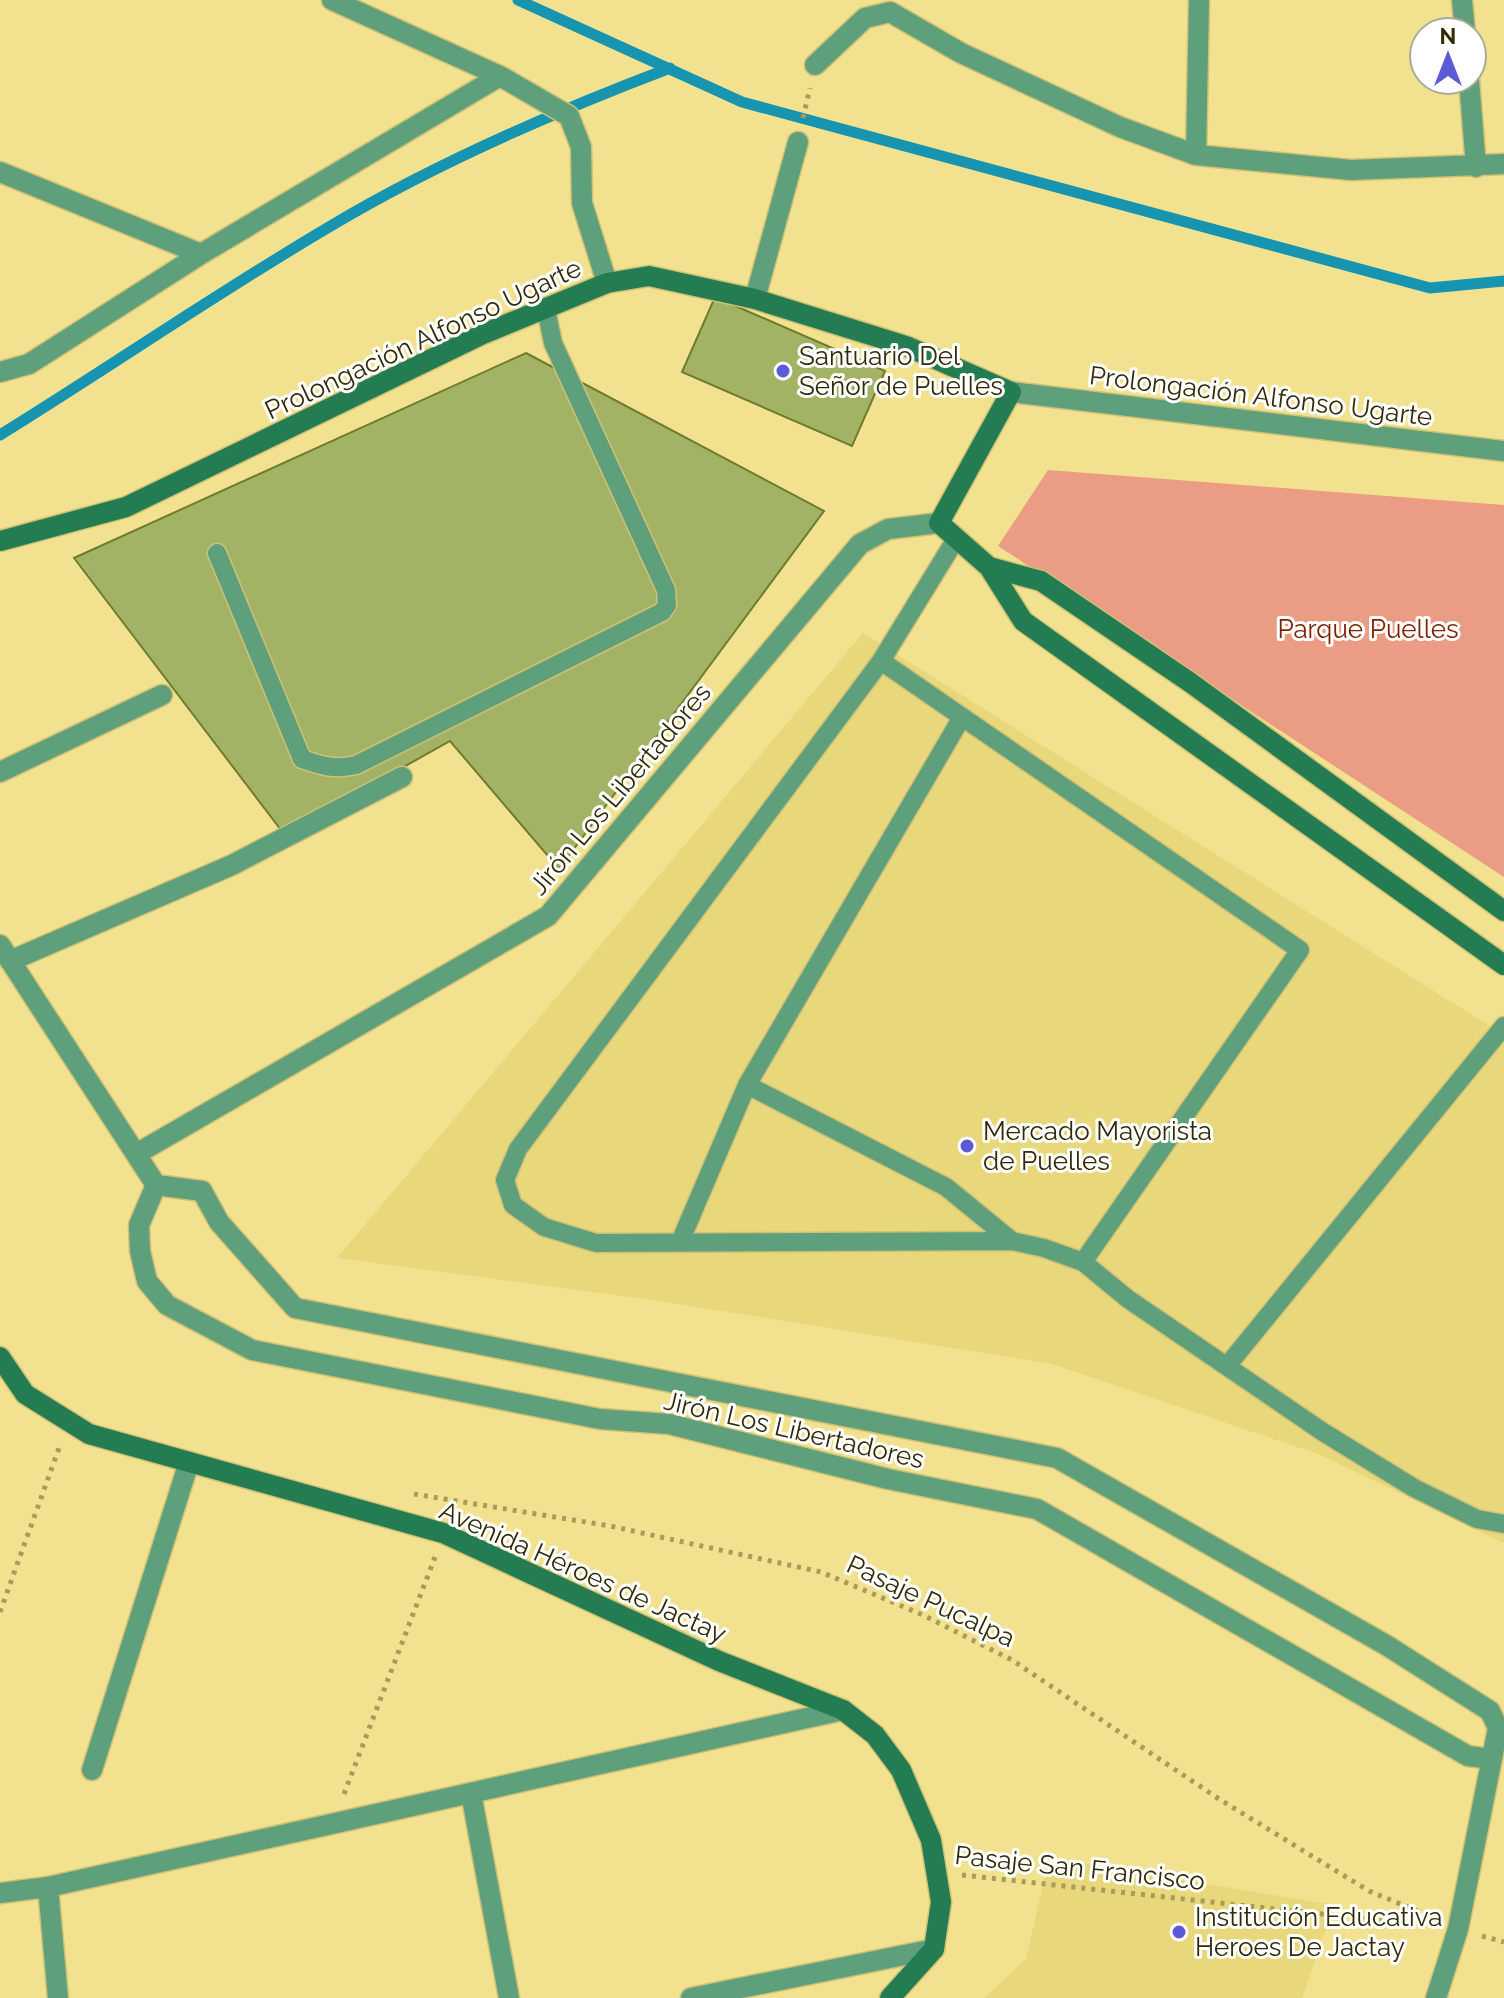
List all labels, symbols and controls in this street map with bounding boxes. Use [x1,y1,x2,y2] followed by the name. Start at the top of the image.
[1408,16,1488,96] north arrow
[1440,23,1456,49] text: N
[260,252,586,426] street label: Prolongación Alfonso Ugarte
[799,341,1003,401] place label: Santuario Del Señor de Puelles
[1088,360,1434,432] street label: Prolongación Alfonso Ugarte
[774,362,792,380] marker: Santuario Del Señor de Puelles
[1277,614,1459,644] park label: Parque Puelles
[523,677,717,901] street label: Jirón Los Libertadores
[983,1116,1212,1176] place label: Mercado Mayorista de Puelles
[958,1137,976,1155] marker: Mercado Mayorista de Puelles
[661,1385,927,1475] street label: Jirón Los Libertadores
[435,1495,731,1649] street label: Avenida Héroes de Jactay
[842,1549,1020,1653] street label: Pasaje Pucalpa
[953,1840,1207,1896] street label: Pasaje San Francisco
[1195,1902,1442,1962] place label: Institución Educativa Heroes De Jactay
[1170,1923,1188,1941] marker: Institución Educativa Heroes De Jactay

